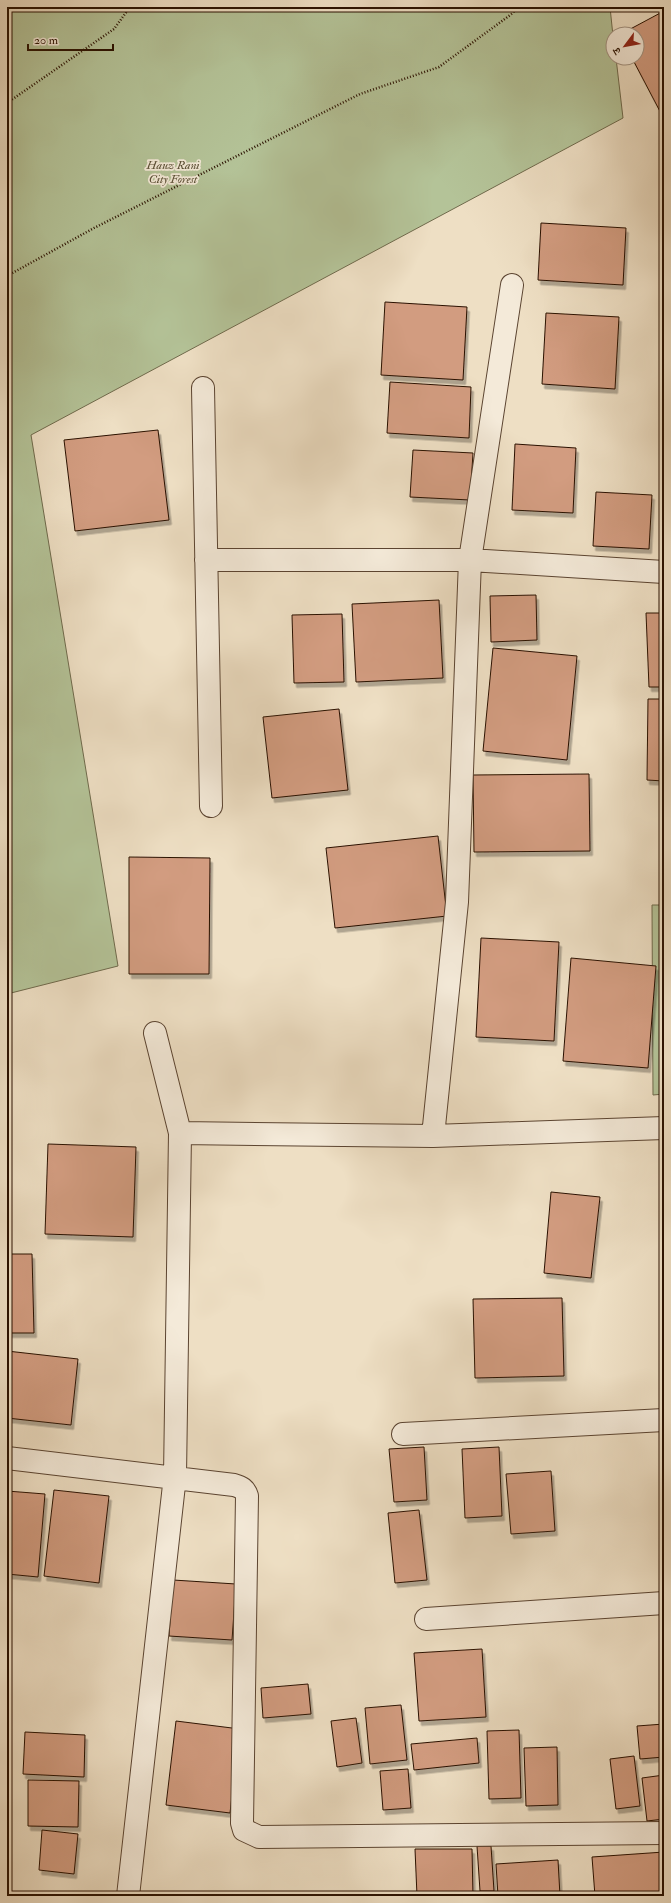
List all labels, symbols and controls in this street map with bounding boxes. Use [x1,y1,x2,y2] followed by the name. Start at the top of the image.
[28,26,113,52] scale bar
[605,26,645,66] north arrow
[34,33,59,48] text: 20 m
[609,44,624,58] text: उ
[145,158,200,187] park label: Hauz Rani City Forest

